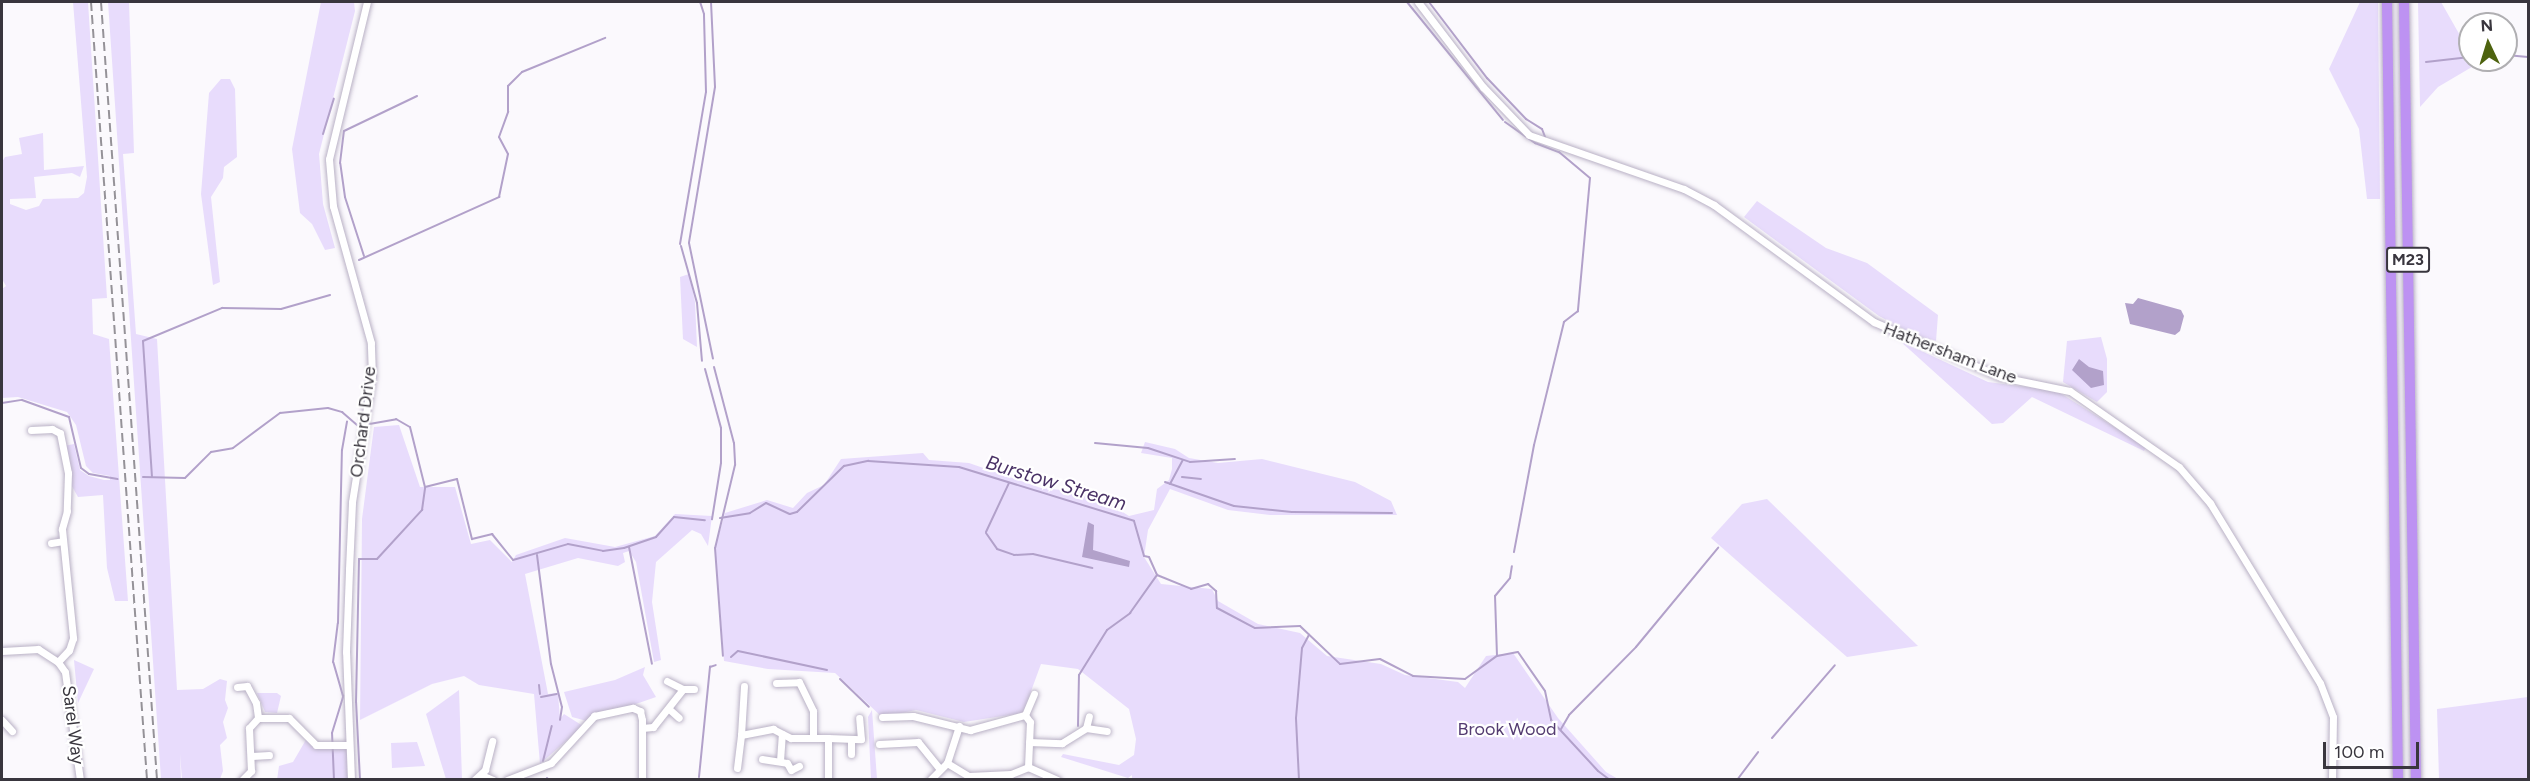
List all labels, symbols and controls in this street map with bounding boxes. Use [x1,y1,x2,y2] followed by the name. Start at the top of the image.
[2458,12,2518,72] north arrow
[2480,16,2494,35] text: N
[2386,247,2430,273] road number: M23
[1880,318,2020,388] street label: Hathersham Lane
[345,365,381,479] street label: Orchard Drive
[983,450,1129,516] water label: Burstow Stream
[57,684,89,766] street label: Sarel Way
[1457,718,1557,740] park label: Brook Wood
[2326,730,2422,768] scale bar
[2334,741,2384,763] text: 100 m

